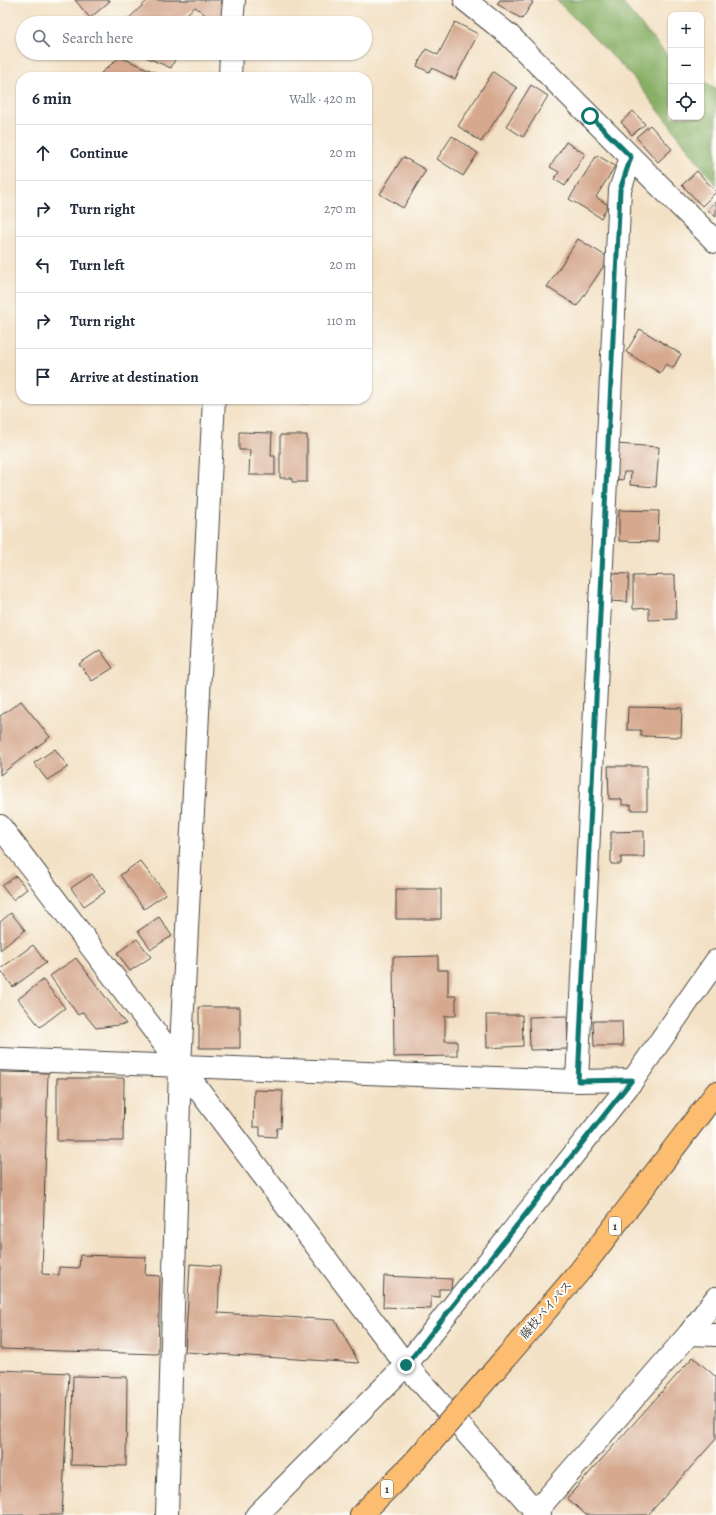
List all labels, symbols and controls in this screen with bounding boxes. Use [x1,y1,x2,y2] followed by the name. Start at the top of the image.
[668,12,704,120] map controls
[668,12,704,48] button: +
[16,16,372,60] search box
[30,27,52,49] icon: search
[62,28,133,48] text: Search here
[668,48,704,84] button: −
[668,84,704,120] button: locate
[32,87,72,110] text: 6 min
[289,90,356,107] text: Walk · 420 m
[581,107,599,125] route start
[32,142,54,164] icon: ahead
[70,143,128,163] text: Continue
[330,144,356,161] text: 20 m
[32,198,54,220] icon: right
[70,199,135,219] text: Turn right
[324,200,356,217] text: 270 m
[32,254,54,276] icon: left
[70,255,125,275] text: Turn left
[330,256,356,273] text: 20 m
[32,310,54,332] icon: right
[70,311,135,331] text: Turn right
[327,312,356,329] text: 110 m
[32,366,54,388] icon: arrive
[70,367,199,387] text: Arrive at destination
[609,1217,621,1235] road number: 1
[516,1278,576,1342] street label: 藤枝バイパス
[397,1356,415,1374] route end
[381,1480,393,1498] road number: 1

